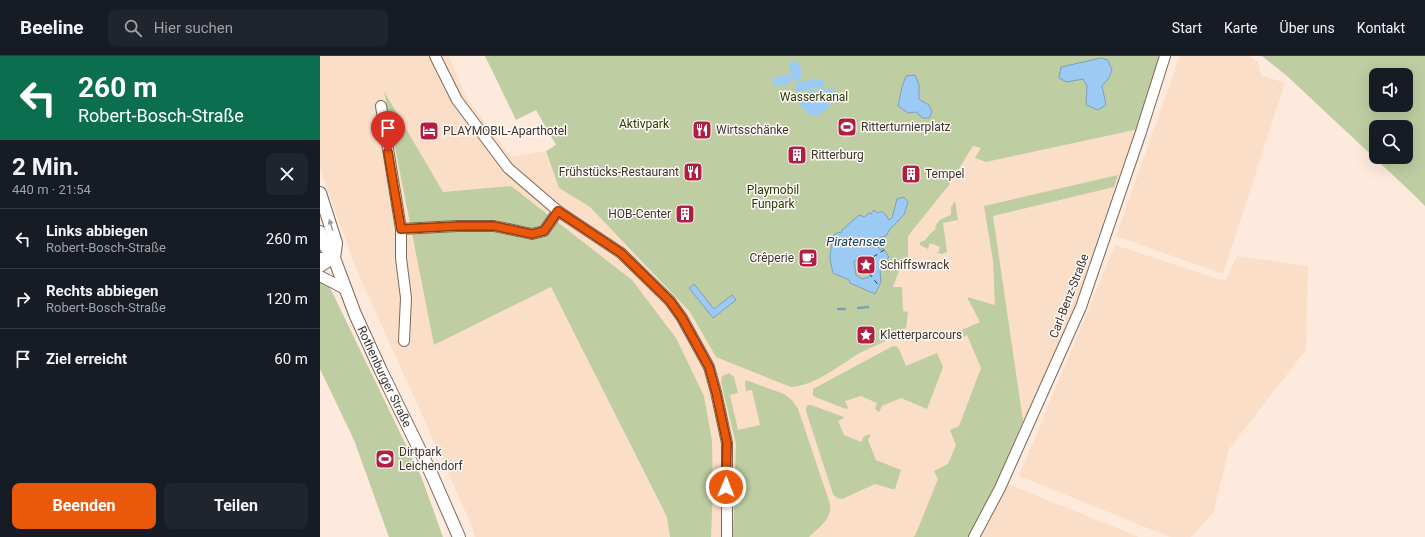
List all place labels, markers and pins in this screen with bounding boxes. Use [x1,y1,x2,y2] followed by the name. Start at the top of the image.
[371,111,405,152] pin
[836,116,858,138] sports icon: Ritterturnierplatz
[691,119,713,141] restaurant icon: Wirtsschänke
[418,120,440,142] hotel icon: PLAYMOBIL-Aparthotel
[861,120,951,134] place label: Ritterturnierplatz
[716,123,789,137] place label: Wirtsschänke
[443,124,567,138] place label: PLAYMOBIL-Aparthotel
[786,144,808,166] building icon: Ritterburg
[811,148,864,162] place label: Ritterburg
[682,161,704,183] restaurant icon: Frühstücks-Restaurant
[900,163,922,185] building icon: Tempel
[559,165,679,179] place label: Frühstücks-Restaurant
[925,167,965,181] place label: Tempel
[674,203,696,225] building icon: HOB-Center
[608,207,671,221] place label: HOB-Center
[797,247,819,269] cafe icon: Crêperie
[749,251,794,265] place label: Crêperie
[855,254,877,276] place icon: Schiffswrack
[880,258,950,272] place label: Schiffswrack
[855,324,877,346] place icon: Kletterparcours
[880,328,962,342] place label: Kletterparcours
[399,445,463,473] place label: Dirtpark Leichendorf
[374,448,396,470] sports icon: Dirtpark Leichendorf

